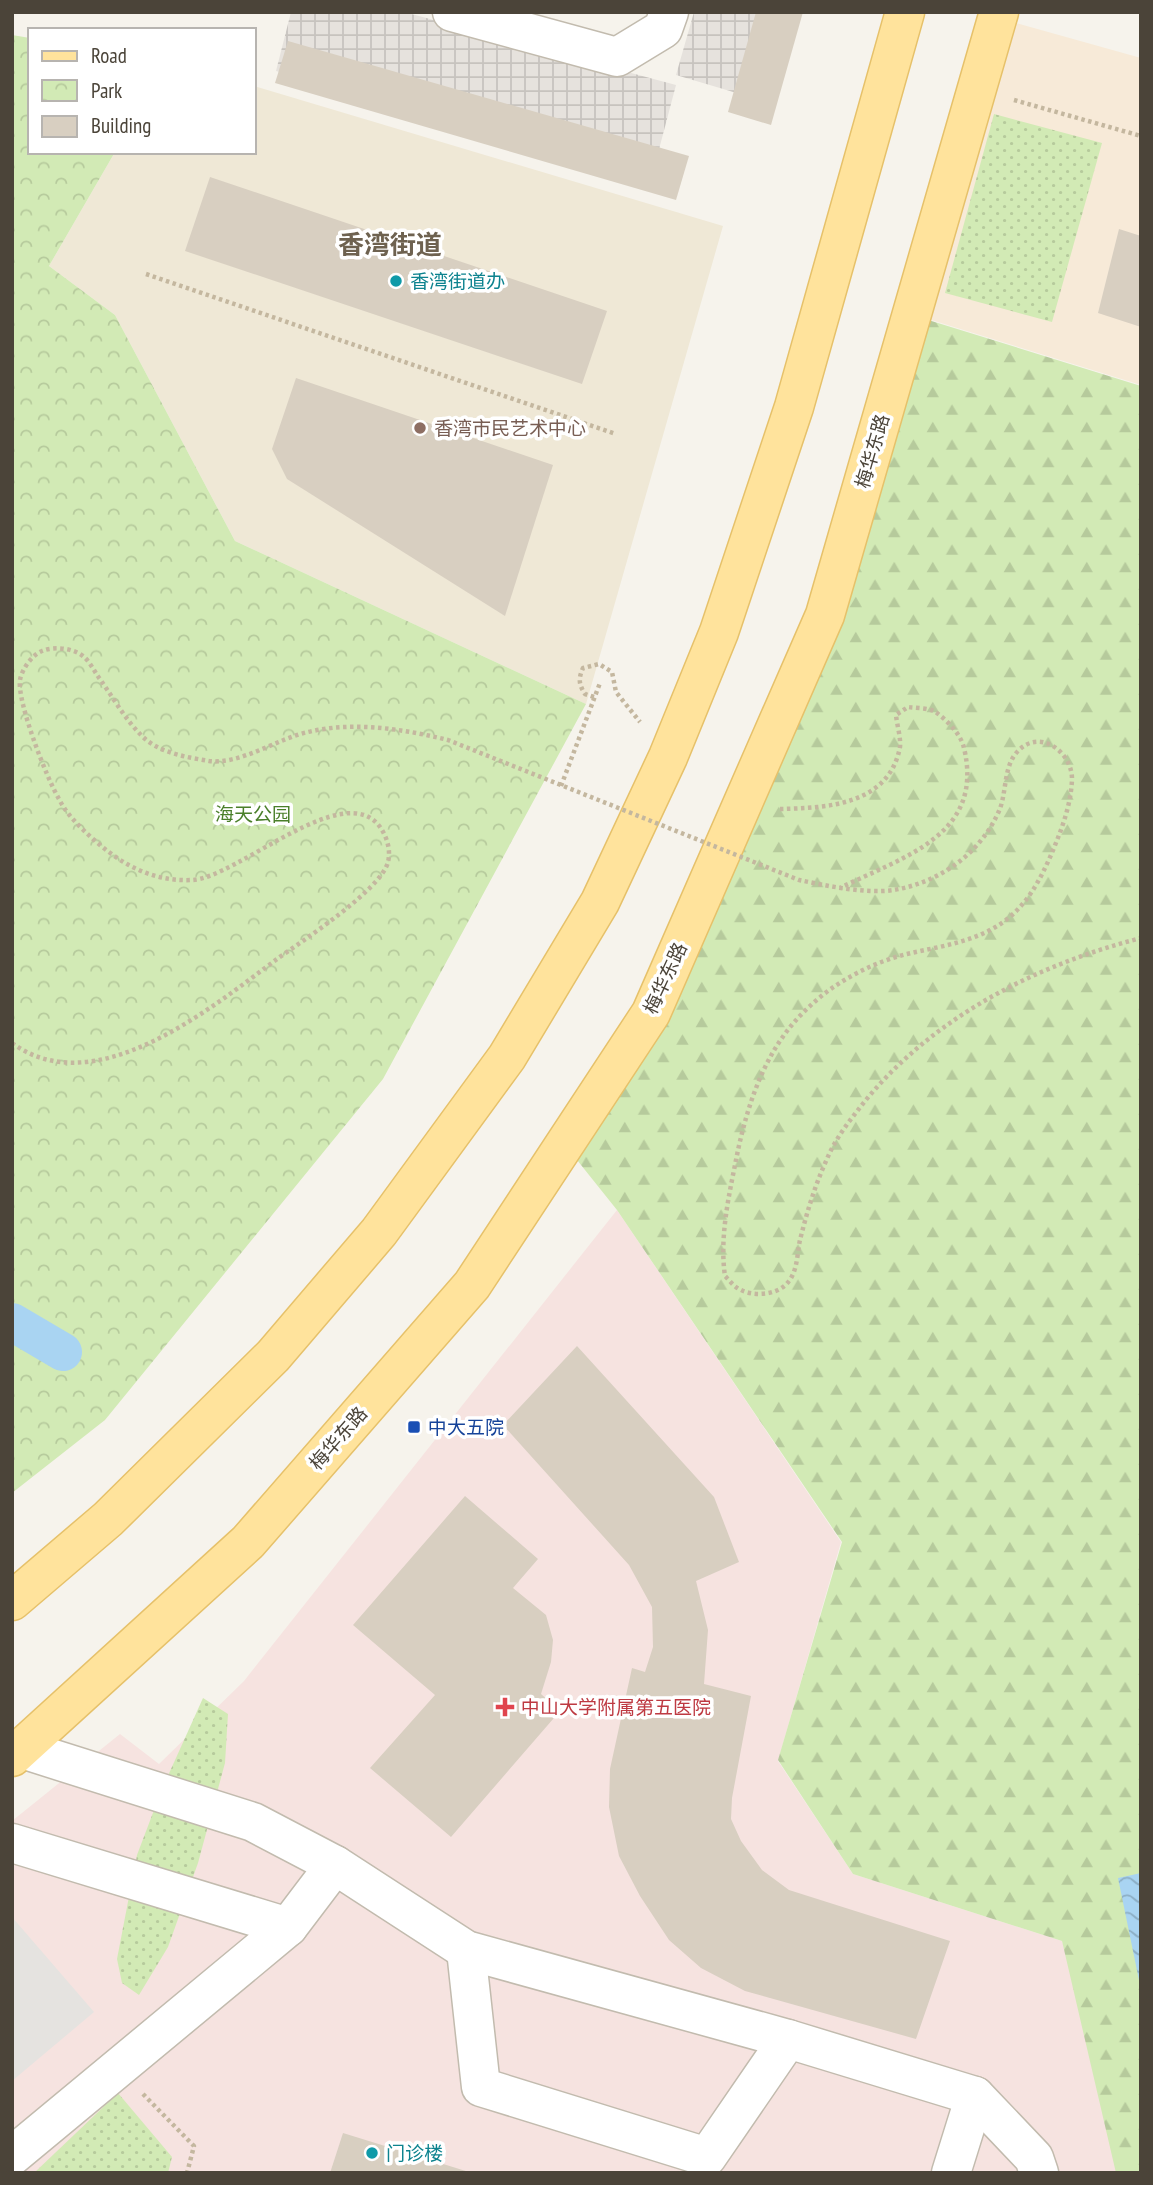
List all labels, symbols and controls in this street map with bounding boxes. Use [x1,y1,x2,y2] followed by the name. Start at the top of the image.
[28,28,256,154] legend
[91,42,127,69] text: Road
[91,77,122,104] text: Park
[91,112,151,139] text: Building
[338,228,442,261] district label: 香湾街道
[410,269,505,293] place label: 香湾街道办
[388,273,404,289] marker: 香湾街道办
[850,411,894,491] street label: 梅华东路
[434,416,586,440] place label: 香湾市民艺术中心
[412,420,428,436] marker: 香湾市民艺术中心
[215,802,291,826] park label: 海天公园
[638,938,692,1018] street label: 梅华东路
[304,1401,372,1475] street label: 梅华东路
[428,1415,504,1439] place label: 中大五院
[406,1419,422,1435] marker: 中大五院
[521,1695,711,1719] place label: 中山大学附属第五医院
[495,1697,515,1717] marker: 中山大学附属第五医院
[386,2141,443,2165] place label: 门诊楼
[364,2145,380,2161] marker: 门诊楼

